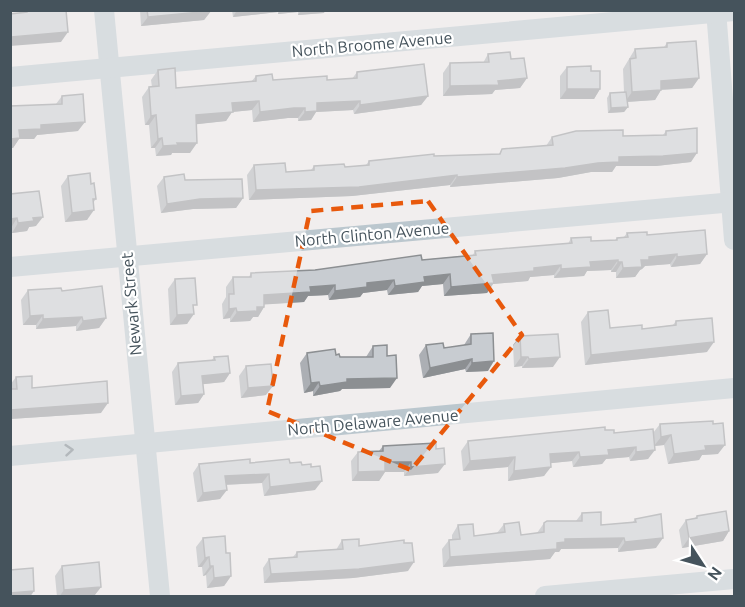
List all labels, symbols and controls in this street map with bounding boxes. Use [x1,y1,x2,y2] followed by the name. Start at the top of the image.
[291,28,453,60] street label: North Broome Avenue
[294,218,450,250] street label: North Clinton Avenue
[117,251,144,356] street label: Newark Street
[287,406,459,438] street label: North Delaware Avenue
[64,444,73,457] one-way arrow
[673,535,733,595] north arrow
[704,564,726,584] text: N

